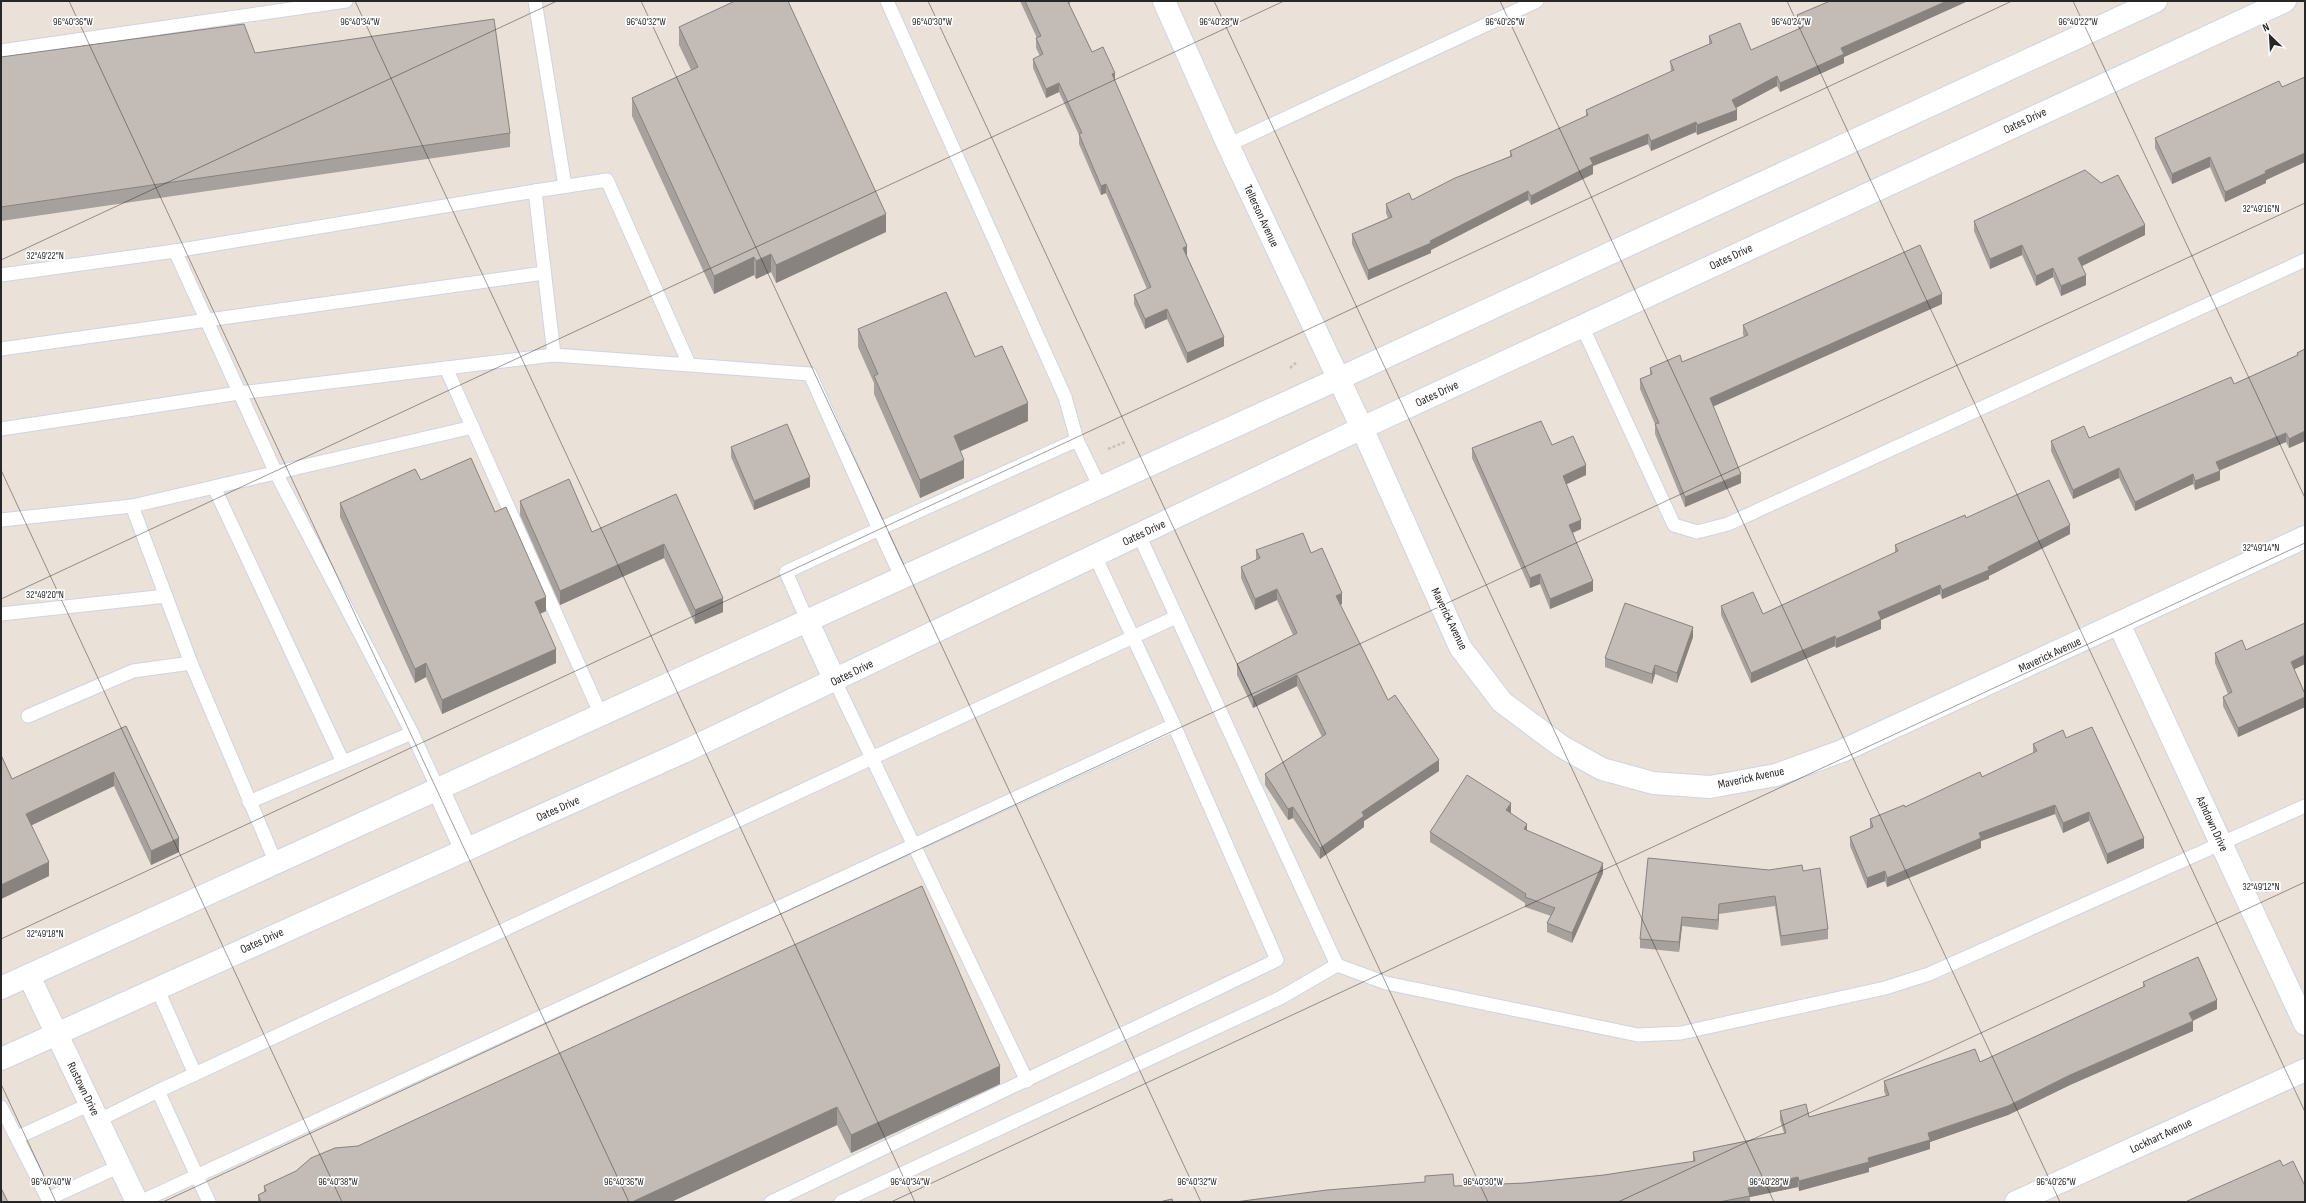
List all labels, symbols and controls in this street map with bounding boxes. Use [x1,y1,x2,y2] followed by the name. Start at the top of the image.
[53,16,93,28] text: 96°40'36"W
[340,16,380,28] text: 96°40'34"W
[626,16,666,28] text: 96°40'32"W
[912,16,952,28] text: 96°40'30"W
[1199,16,1239,28] text: 96°40'28"W
[1485,16,1525,28] text: 96°40'26"W
[1771,16,1811,28] text: 96°40'24"W
[2058,16,2098,28] text: 96°40'22"W
[2250,16,2290,56] north arrow
[2261,20,2272,35] text: N
[2001,104,2049,138] street label: Oates Drive
[1240,182,1282,250] street label: Tellerson Avenue
[2242,203,2280,215] text: 32°49'16"N
[1707,240,1755,274] street label: Oates Drive
[26,250,64,262] text: 32°49'22"N
[1413,377,1461,411] street label: Oates Drive
[1120,516,1168,550] street label: Oates Drive
[2243,542,2279,554] text: 32°49'14"N
[1427,585,1471,653] street label: Maverick Avenue
[26,589,64,601] text: 32°49'20"N
[2016,634,2084,676] street label: Maverick Avenue
[828,656,876,690] street label: Oates Drive
[1716,764,1786,792] street label: Maverick Avenue
[534,793,582,825] street label: Oates Drive
[2192,793,2231,854] street label: Ashdown Drive
[2242,881,2280,893] text: 32°49'12"N
[238,925,286,957] street label: Oates Drive
[26,928,64,940] text: 32°49'18"N
[64,1060,103,1119] street label: Rustown Drive
[2127,1115,2195,1157] street label: Lockhart Avenue
[31,1176,71,1188] text: 96°40'40"W
[318,1176,358,1188] text: 96°40'38"W
[604,1176,644,1188] text: 96°40'36"W
[890,1176,930,1188] text: 96°40'34"W
[1177,1176,1217,1188] text: 96°40'32"W
[1463,1176,1503,1188] text: 96°40'30"W
[1749,1176,1789,1188] text: 96°40'28"W
[2036,1176,2076,1188] text: 96°40'26"W

